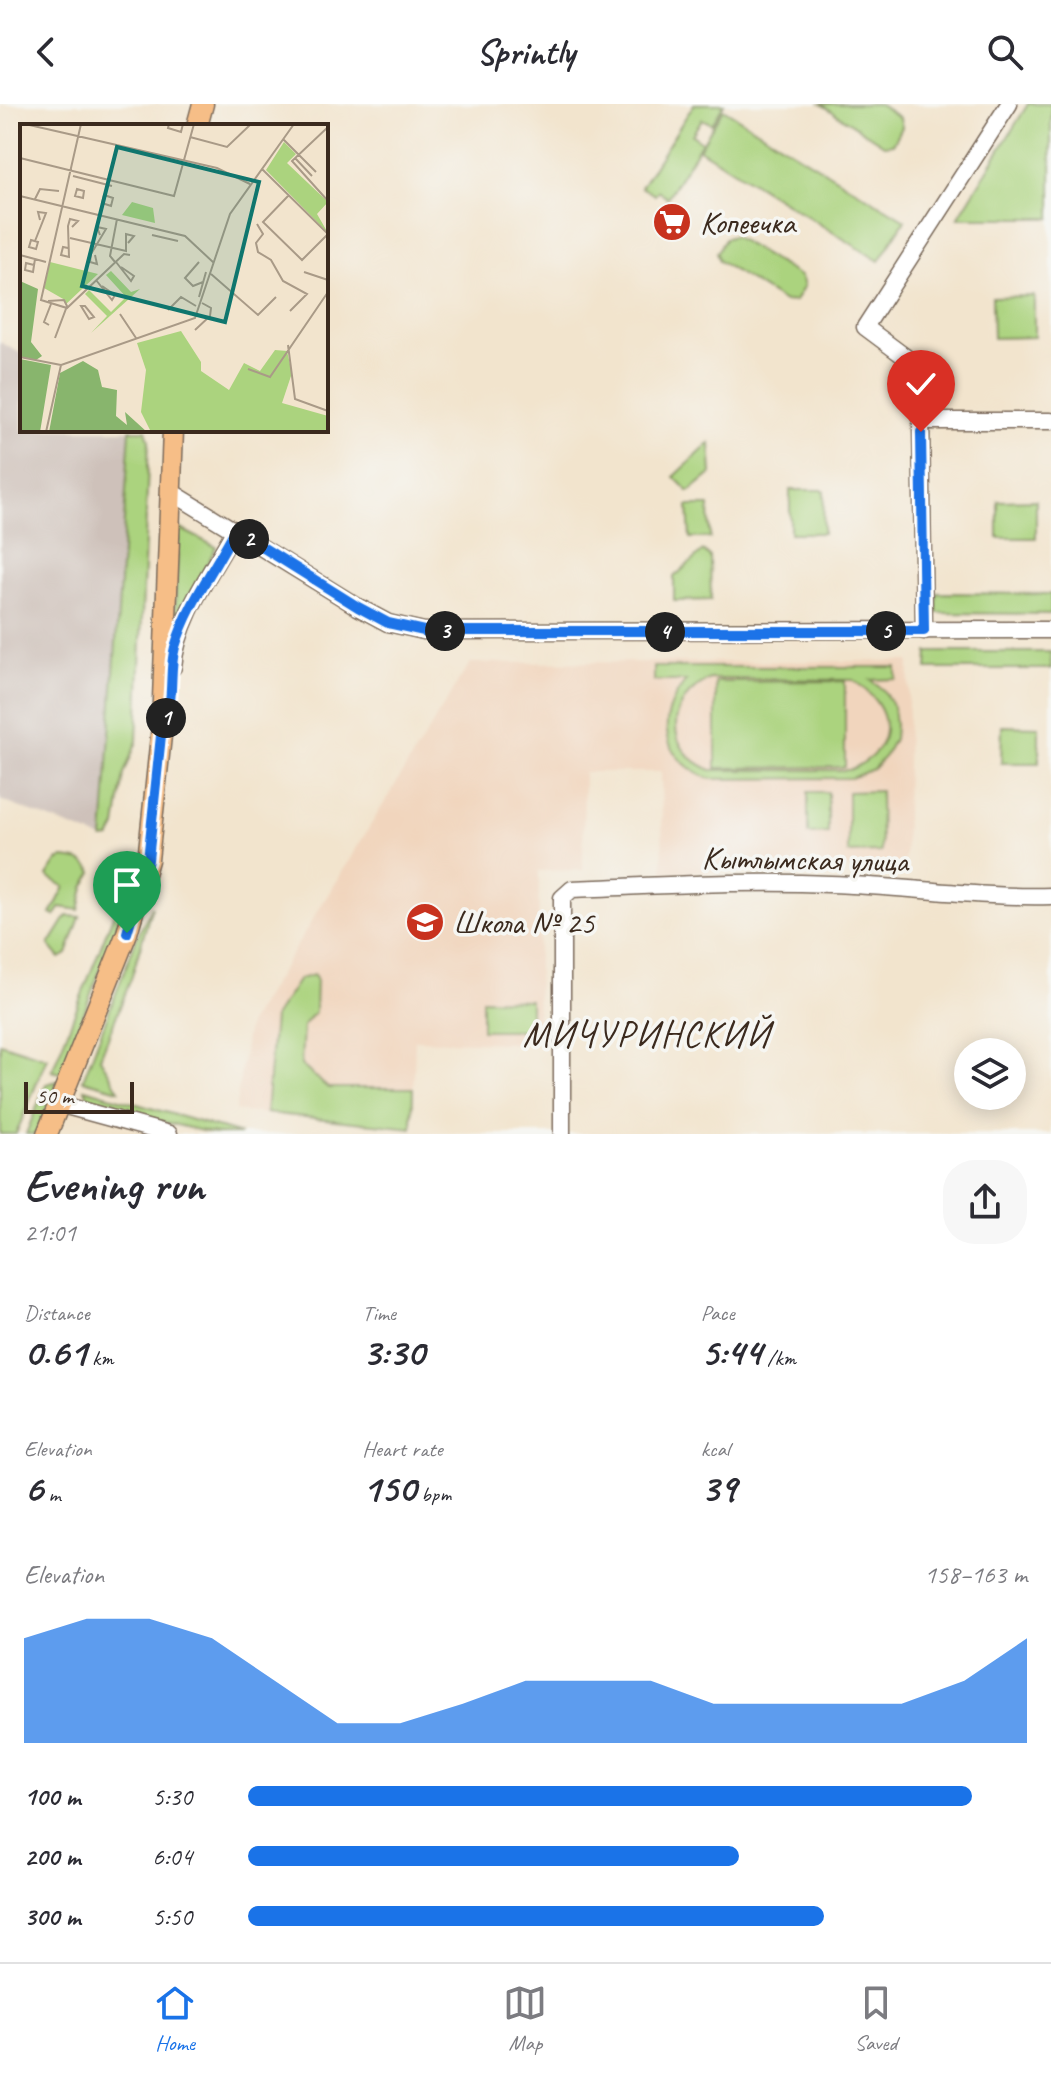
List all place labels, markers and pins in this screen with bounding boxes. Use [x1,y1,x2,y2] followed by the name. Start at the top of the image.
[651,201,693,243] supermarket icon: Копеечка
[700,202,797,243] place label: Копеечка
[887,350,955,432] pin
[229,519,269,559] pin: 2
[425,611,465,651] pin: 3
[866,611,906,651] pin: 5
[645,612,685,652] pin: 4
[146,698,186,738] pin: 1
[93,851,161,933] pin
[404,901,446,943] school or university icon: Школа № 25
[453,902,596,943] place label: Школа № 25

